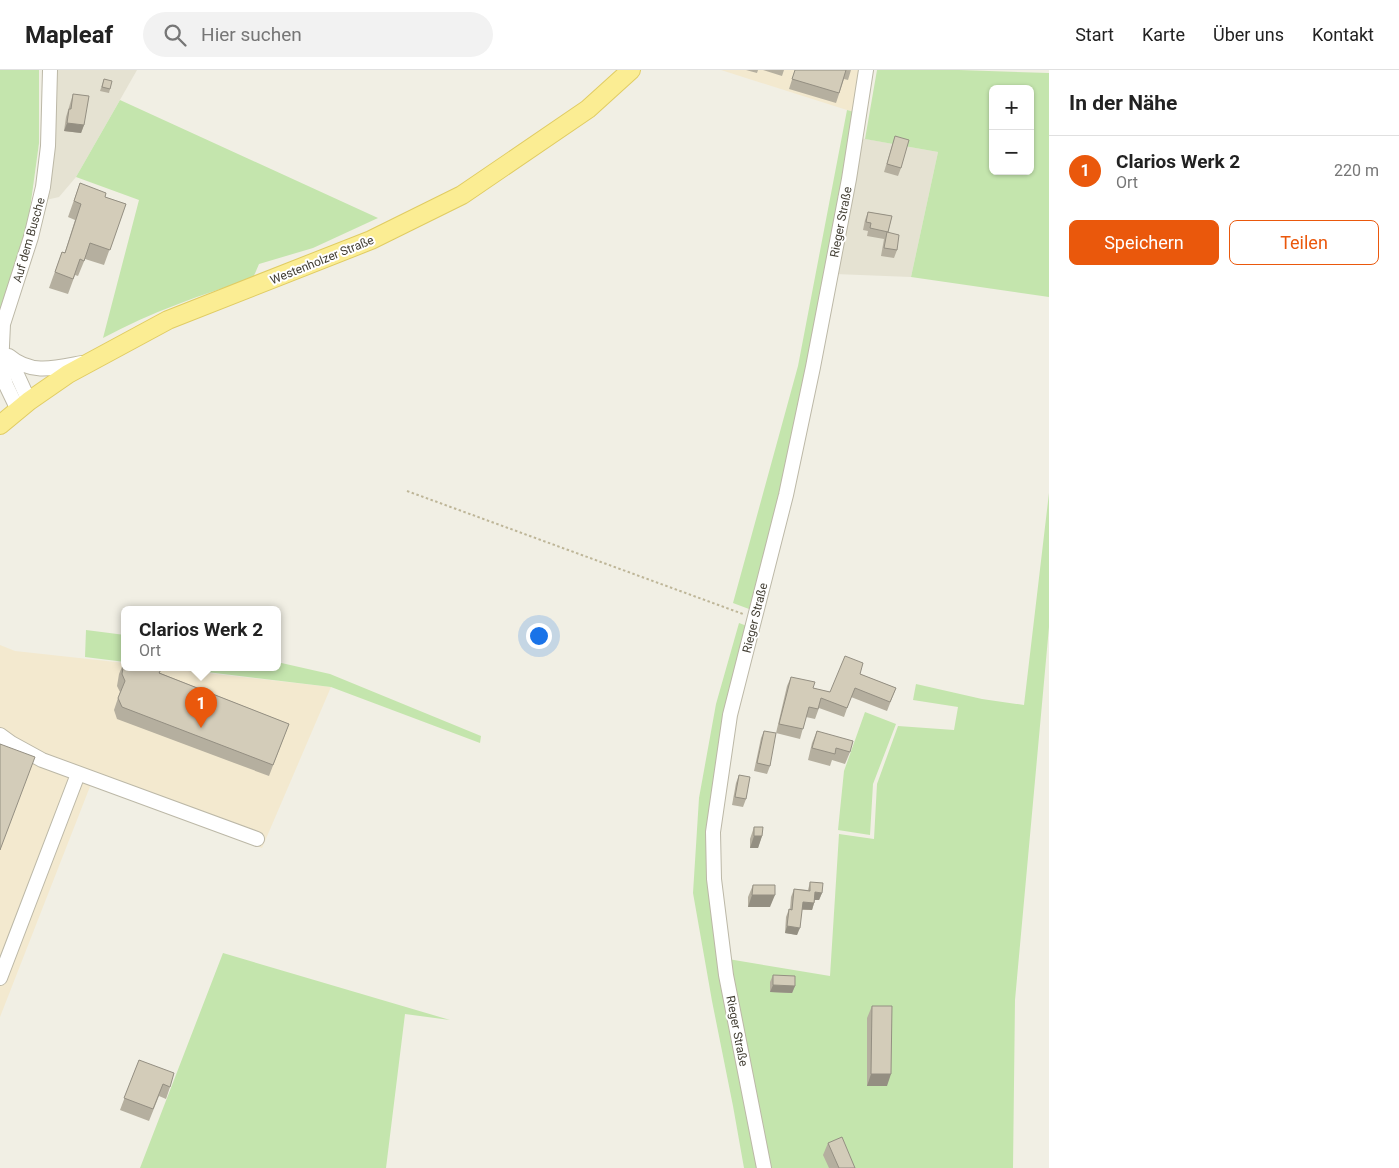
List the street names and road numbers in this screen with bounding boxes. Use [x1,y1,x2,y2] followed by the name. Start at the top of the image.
[827,185,855,259] street label: Rieger Straße
[10,196,48,284] street label: Auf dem Busche
[268,233,376,287] street label: Westenholzer Straße
[740,582,770,654] street label: Rieger Straße
[723,994,751,1068] street label: Rieger Straße

